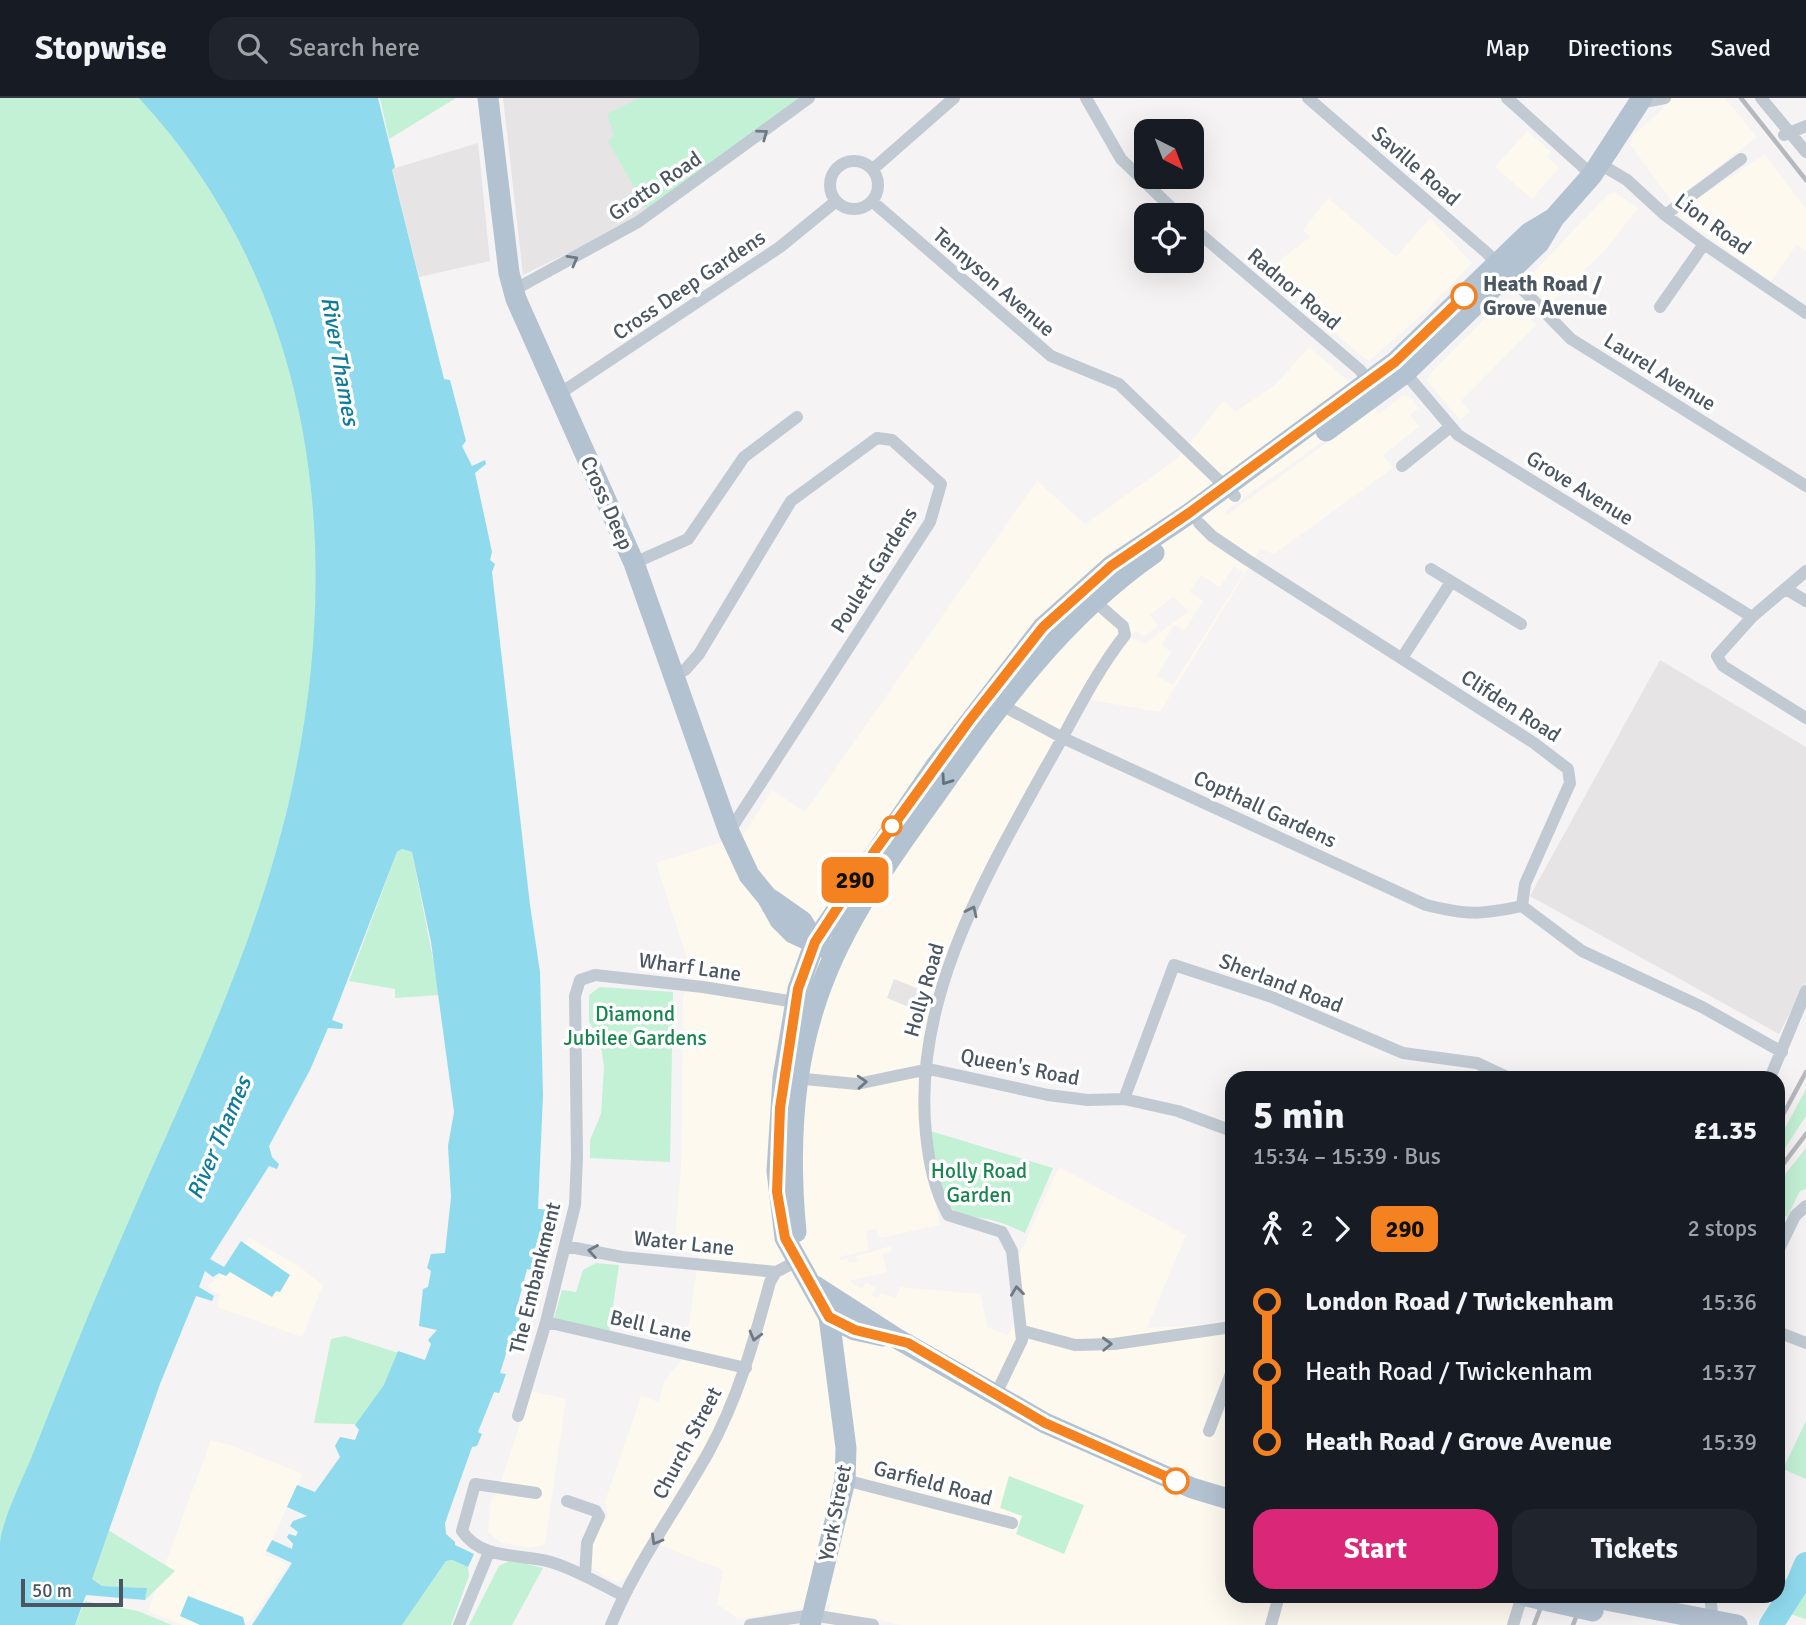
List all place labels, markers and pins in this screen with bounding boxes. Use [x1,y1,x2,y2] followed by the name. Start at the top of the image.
[1483,271,1607,321] place label: Heath Road / Grove Avenue
[1451,283,1477,309] marker: Heath Road / Grove Avenue
[882,816,902,836] unlabelled marker
[1163,1468,1189,1494] unlabelled marker

